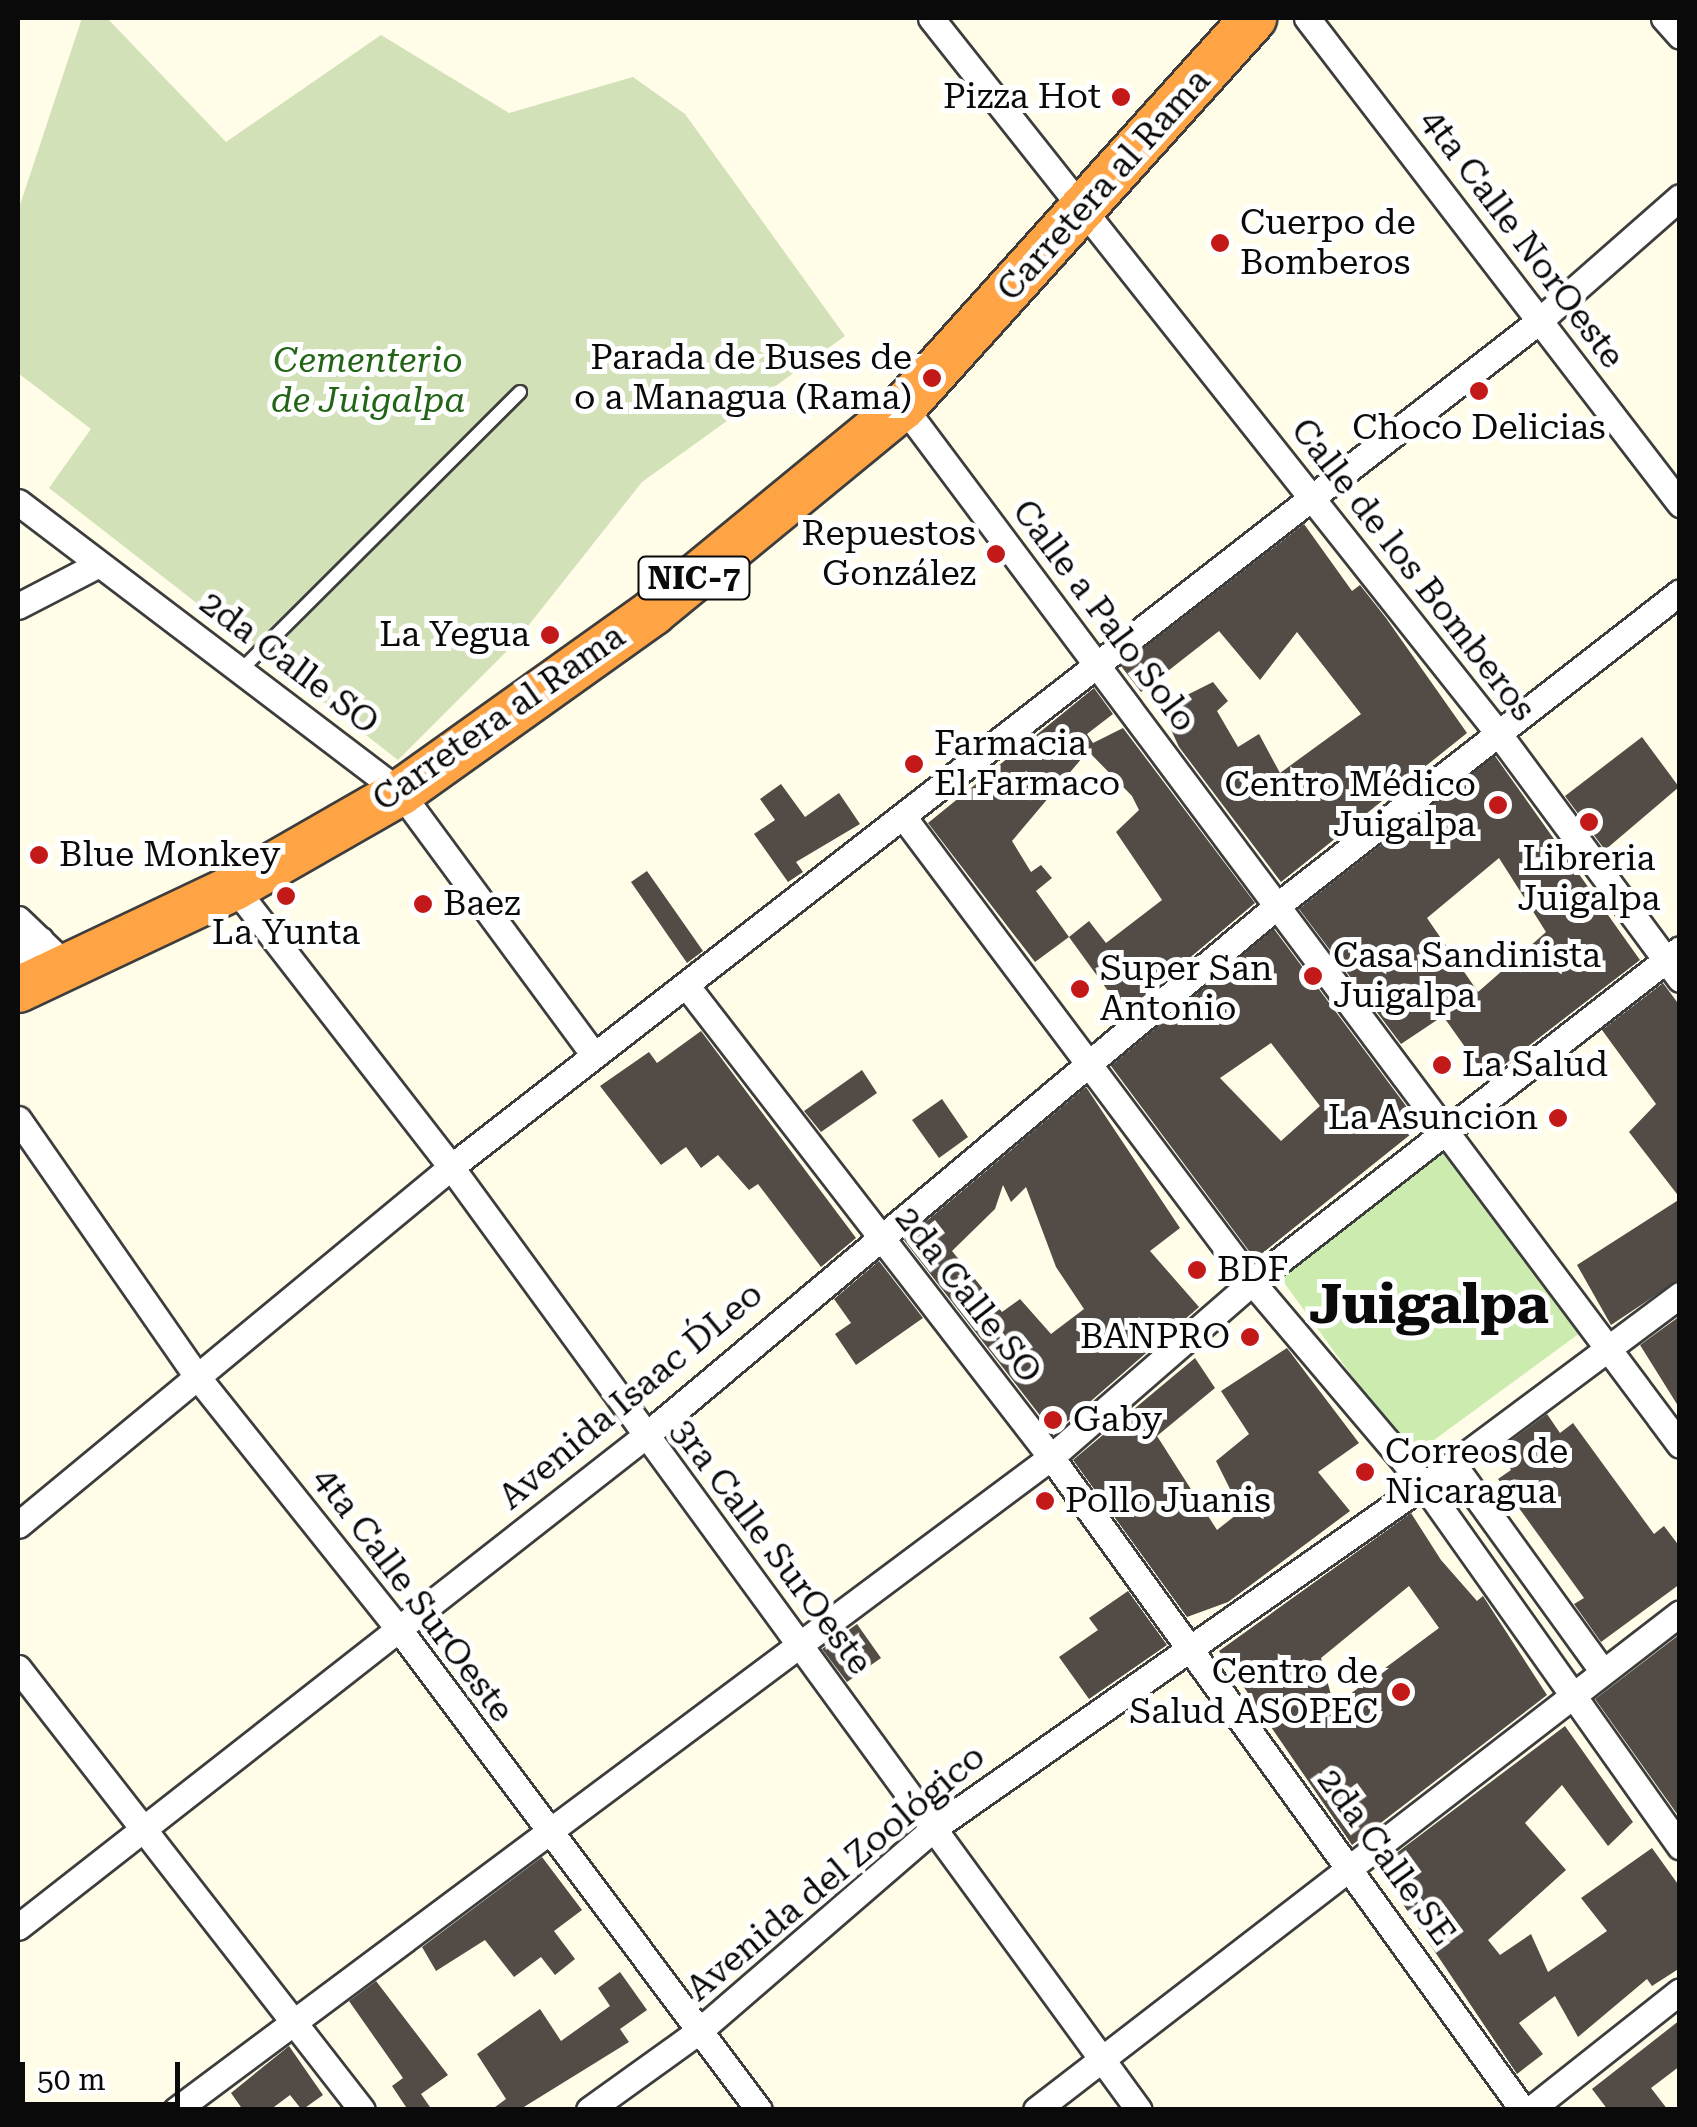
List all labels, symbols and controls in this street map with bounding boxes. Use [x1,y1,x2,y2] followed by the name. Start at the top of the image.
[989,60,1219,310] street label: Carretera al Rama
[943,76,1101,118] place label: Pizza Hot
[1110,86,1132,108] marker: Pizza Hot
[1411,101,1633,377] street label: 4ta Calle NorOeste
[1240,202,1416,284] place label: Cuerpo de Bomberos
[1209,232,1231,254] marker: Cuerpo de Bomberos
[574,337,912,419] place label: Parada de Buses de o a Managua (Rama)
[271,340,465,422] park label: Cementerio de Juigalpa
[921,367,943,389] marker: Parada de Buses de o a Managua (Rama)
[1468,380,1490,402] marker: Choco Delicias
[1352,407,1606,449] place label: Choco Delicias
[1282,410,1544,730] street label: Calle de los Bomberos
[1003,492,1205,740] street label: Calle a Palo Solo
[802,513,976,595] place label: Repuestos González
[985,543,1007,565] marker: Repuestos González
[636,551,752,605] road number: NIC-7
[191,582,387,744] street label: 2da Calle SO
[379,614,530,656] place label: La Yegua
[365,615,633,821] street label: Carretera al Rama
[539,624,561,646] marker: La Yegua
[934,723,1120,805] place label: Farmacia El Farmaco
[903,753,925,775] marker: Farmacia El Farmaco
[1224,764,1476,846] place label: Centro Médico Juigalpa
[1485,792,1511,818] marker: Centro Médico Juigalpa
[1578,811,1600,833] marker: Libreria Juigalpa
[59,834,280,876] place label: Blue Monkey
[1518,838,1660,920] place label: Libreria Juigalpa
[28,844,50,866] marker: Blue Monkey
[443,883,520,925] place label: Baez
[275,885,297,907] marker: La Yunta
[412,893,434,915] marker: Baez
[212,912,360,954] place label: La Yunta
[1333,935,1601,1017] place label: Casa Sandinista Juigalpa
[1100,948,1273,1030] place label: Super San Antonio
[1302,965,1324,987] marker: Casa Sandinista Juigalpa
[1069,978,1091,1000] marker: Super San Antonio
[1462,1044,1608,1086] place label: La Salud
[1431,1054,1453,1076] marker: La Salud
[1328,1097,1538,1139] place label: La Asuncion
[1547,1107,1569,1129] marker: La Asuncion
[886,1198,1050,1392] street label: 2da Calle SO
[1217,1249,1288,1291] place label: BDF
[1186,1259,1208,1281] marker: BDF
[1309,1272,1549,1338] district label: Juigalpa
[491,1273,771,1519] street label: Avenida Isaac D´Leo
[1080,1316,1230,1358] place label: BANPRO
[1239,1326,1261,1348] marker: BANPRO
[1073,1399,1162,1441] place label: Gaby
[1042,1409,1064,1431] marker: Gaby
[661,1411,881,1683] street label: 3ra Calle SurOeste
[1385,1431,1568,1513] place label: Correos de Nicaragua
[304,1459,522,1731] street label: 4ta Calle SurOeste
[1354,1461,1376,1483] marker: Correos de Nicaragua
[1065,1480,1271,1522] place label: Pollo Juanis
[1034,1490,1056,1512] marker: Pollo Juanis
[1129,1651,1378,1733] place label: Centro de Salud ASOPEC
[1388,1679,1414,1705] marker: Centro de Salud ASOPEC
[678,1736,994,2010] street label: Avenida del Zoológico
[1308,1761,1464,1953] street label: 2da Calle SE
[25,2042,185,2104] scale bar
[37,2062,106,2097] text: 50 m

